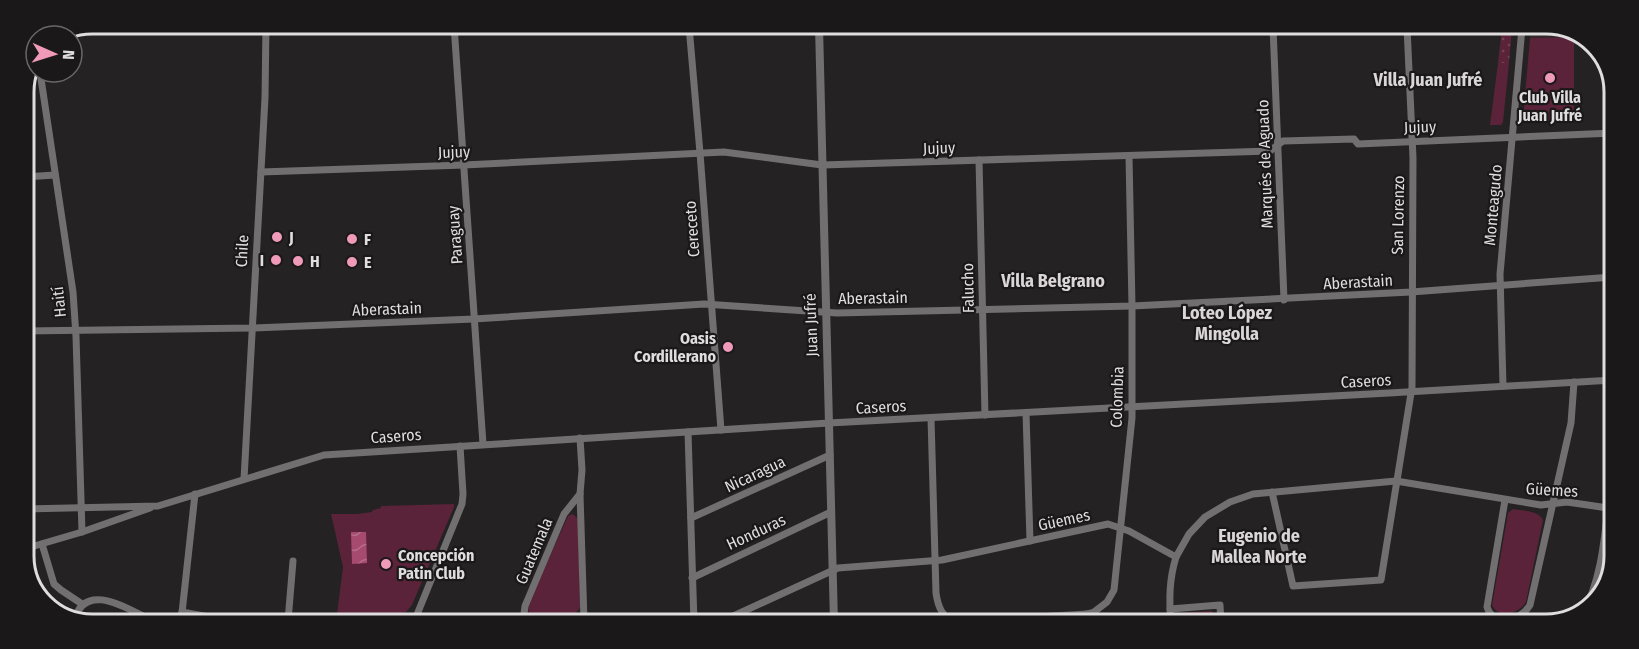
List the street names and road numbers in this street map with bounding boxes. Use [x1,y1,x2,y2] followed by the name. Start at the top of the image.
[1253,99,1277,229] street label: Marqués de Aguado
[1404,117,1437,137] street label: Jujuy
[923,138,956,158] street label: Jujuy
[438,142,471,162] street label: Jujuy
[1480,164,1506,246] street label: Monteagudo
[1388,175,1408,255] street label: San Lorenzo
[681,200,703,258] street label: Cereceto
[443,204,467,265] street label: Paraguay
[232,234,252,268] street label: Chile
[958,263,978,313] street label: Falucho
[1323,271,1393,293] street label: Aberastain
[48,286,70,318] street label: Haití
[838,288,908,308] street label: Aberastain
[800,293,822,357] street label: Juan Jufré
[352,298,422,320] street label: Aberastain
[1106,366,1128,428] street label: Colombia
[1340,370,1392,392] street label: Caseros
[855,396,907,418] street label: Caseros
[370,425,422,447] street label: Caseros
[722,452,788,496] street label: Nicaragua
[1525,479,1579,501] street label: Güemes
[1036,505,1092,535] street label: Güemes
[723,510,789,554] street label: Honduras
[512,515,557,587] street label: Guatemala

